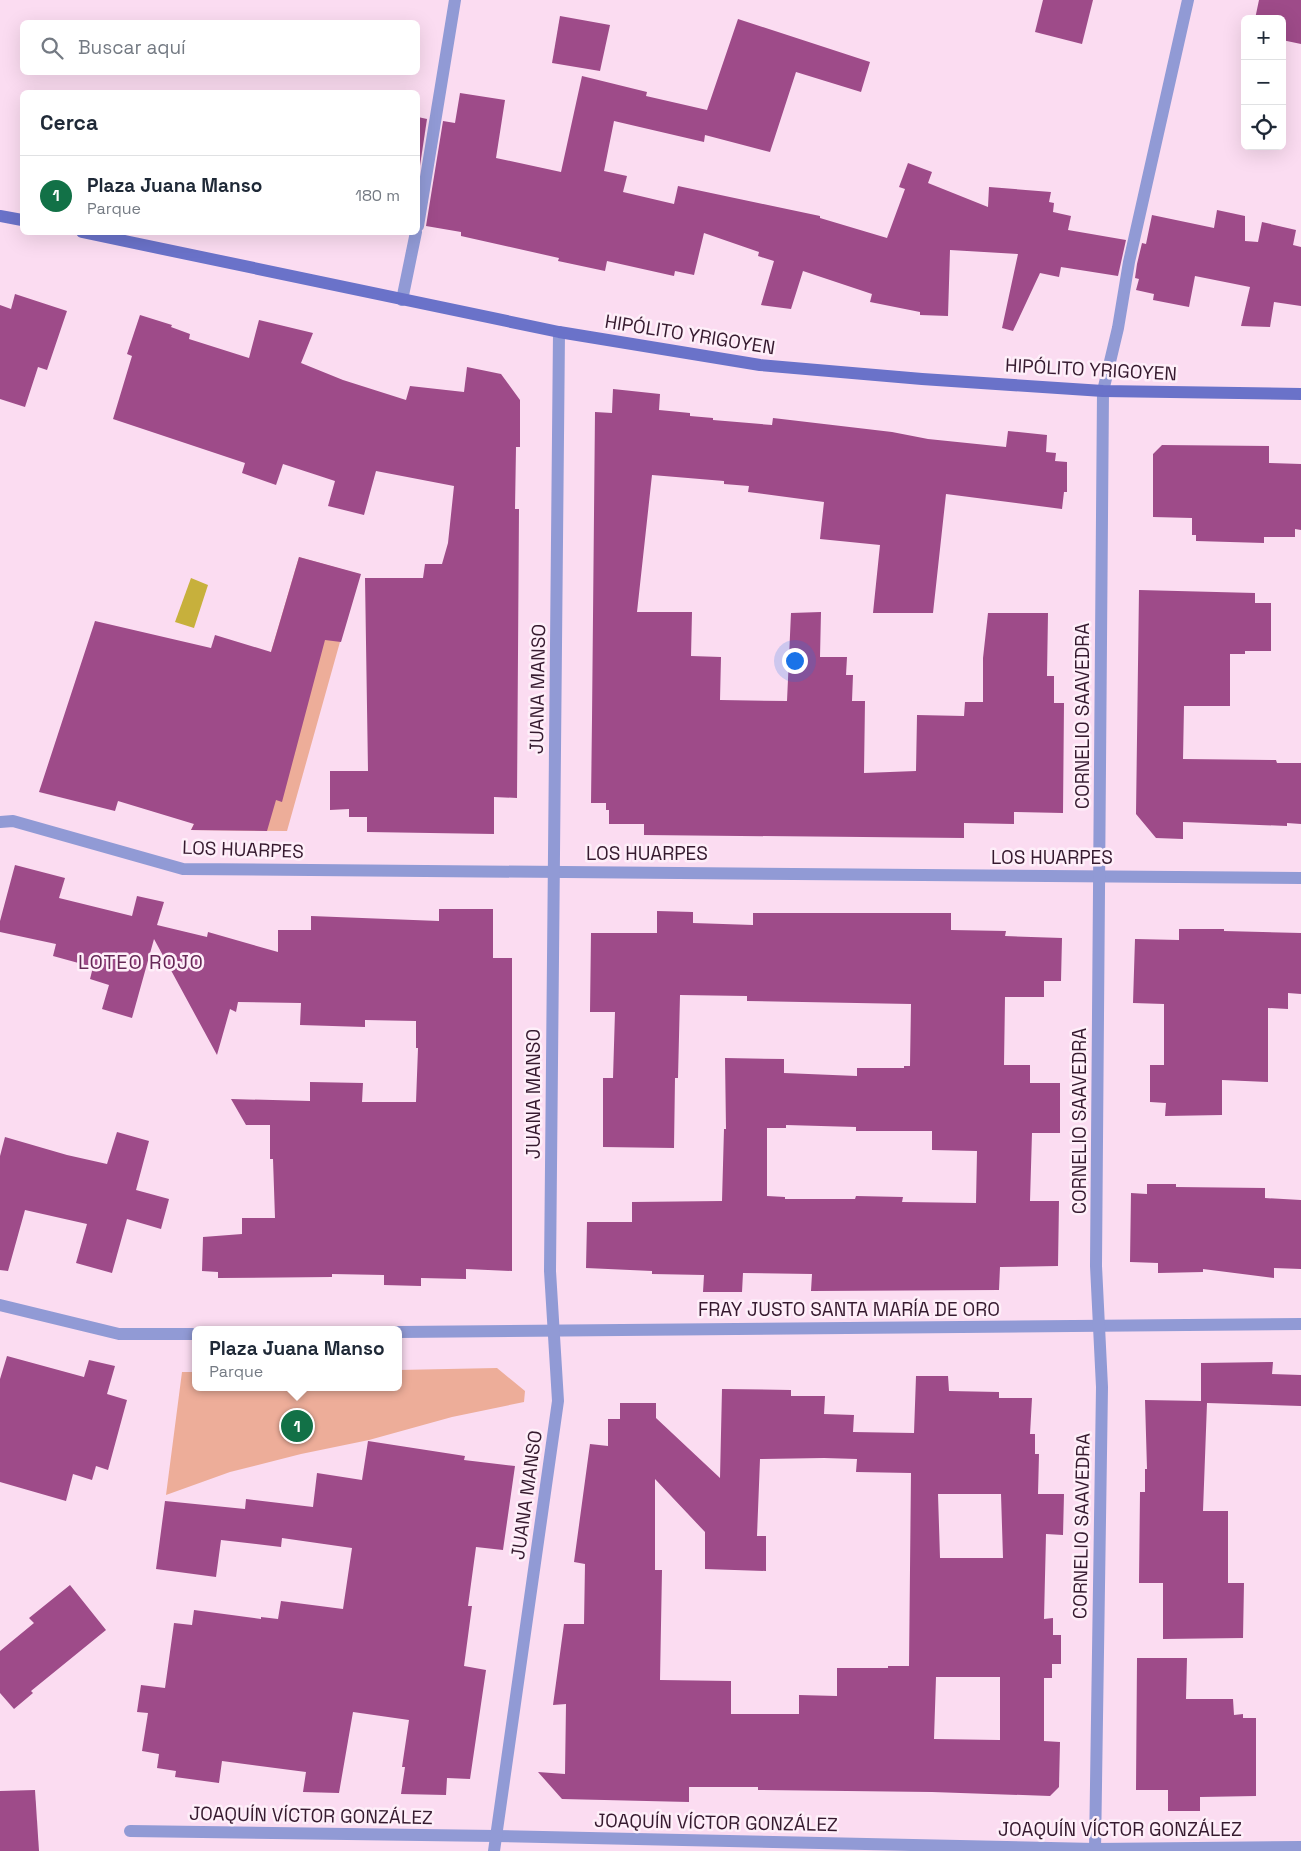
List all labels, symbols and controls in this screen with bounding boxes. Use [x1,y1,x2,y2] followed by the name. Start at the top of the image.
[1241,15,1286,150] map controls
[1241,15,1286,60] button: +
[20,20,420,75] search box
[38,34,66,62] icon: search
[78,35,186,60] text: Buscar aquí
[1241,60,1286,105] button: −
[1241,105,1286,150] button: locate
[40,109,98,136] text: Cerca
[87,173,262,198] text: Plaza Juana Manso
[52,185,60,206] text: 1
[355,185,400,206] text: 180 m
[87,198,141,219] text: Parque
[603,309,777,360] street label: HIPÓLITO YRIGOYEN
[1004,353,1178,386] street label: HIPÓLITO YRIGOYEN
[1070,623,1095,809] street label: CORNELIO SAAVEDRA
[524,624,551,754] street label: JUANA MANSO
[782,648,808,674] your location
[182,835,304,864] street label: LOS HUARPES
[586,841,708,866] street label: LOS HUARPES
[991,845,1113,870] street label: LOS HUARPES
[78,949,204,975] district label: LOTEO ROJO
[1067,1028,1092,1214] street label: CORNELIO SAAVEDRA
[521,1029,546,1159] street label: JUANA MANSO
[698,1297,1000,1322] street label: FRAY JUSTO SANTA MARÍA DE ORO
[192,1326,402,1391] popup
[209,1336,385,1361] text: Plaza Juana Manso
[209,1361,263,1382] text: Parque
[281,1407,313,1445] pin: 1
[505,1429,548,1561] street label: JUANA MANSO
[1067,1433,1096,1619] street label: CORNELIO SAAVEDRA
[189,1801,433,1830] street label: JOAQUÍN VÍCTOR GONZÁLEZ
[594,1808,838,1837] street label: JOAQUÍN VÍCTOR GONZÁLEZ
[998,1817,1242,1842] street label: JOAQUÍN VÍCTOR GONZÁLEZ

